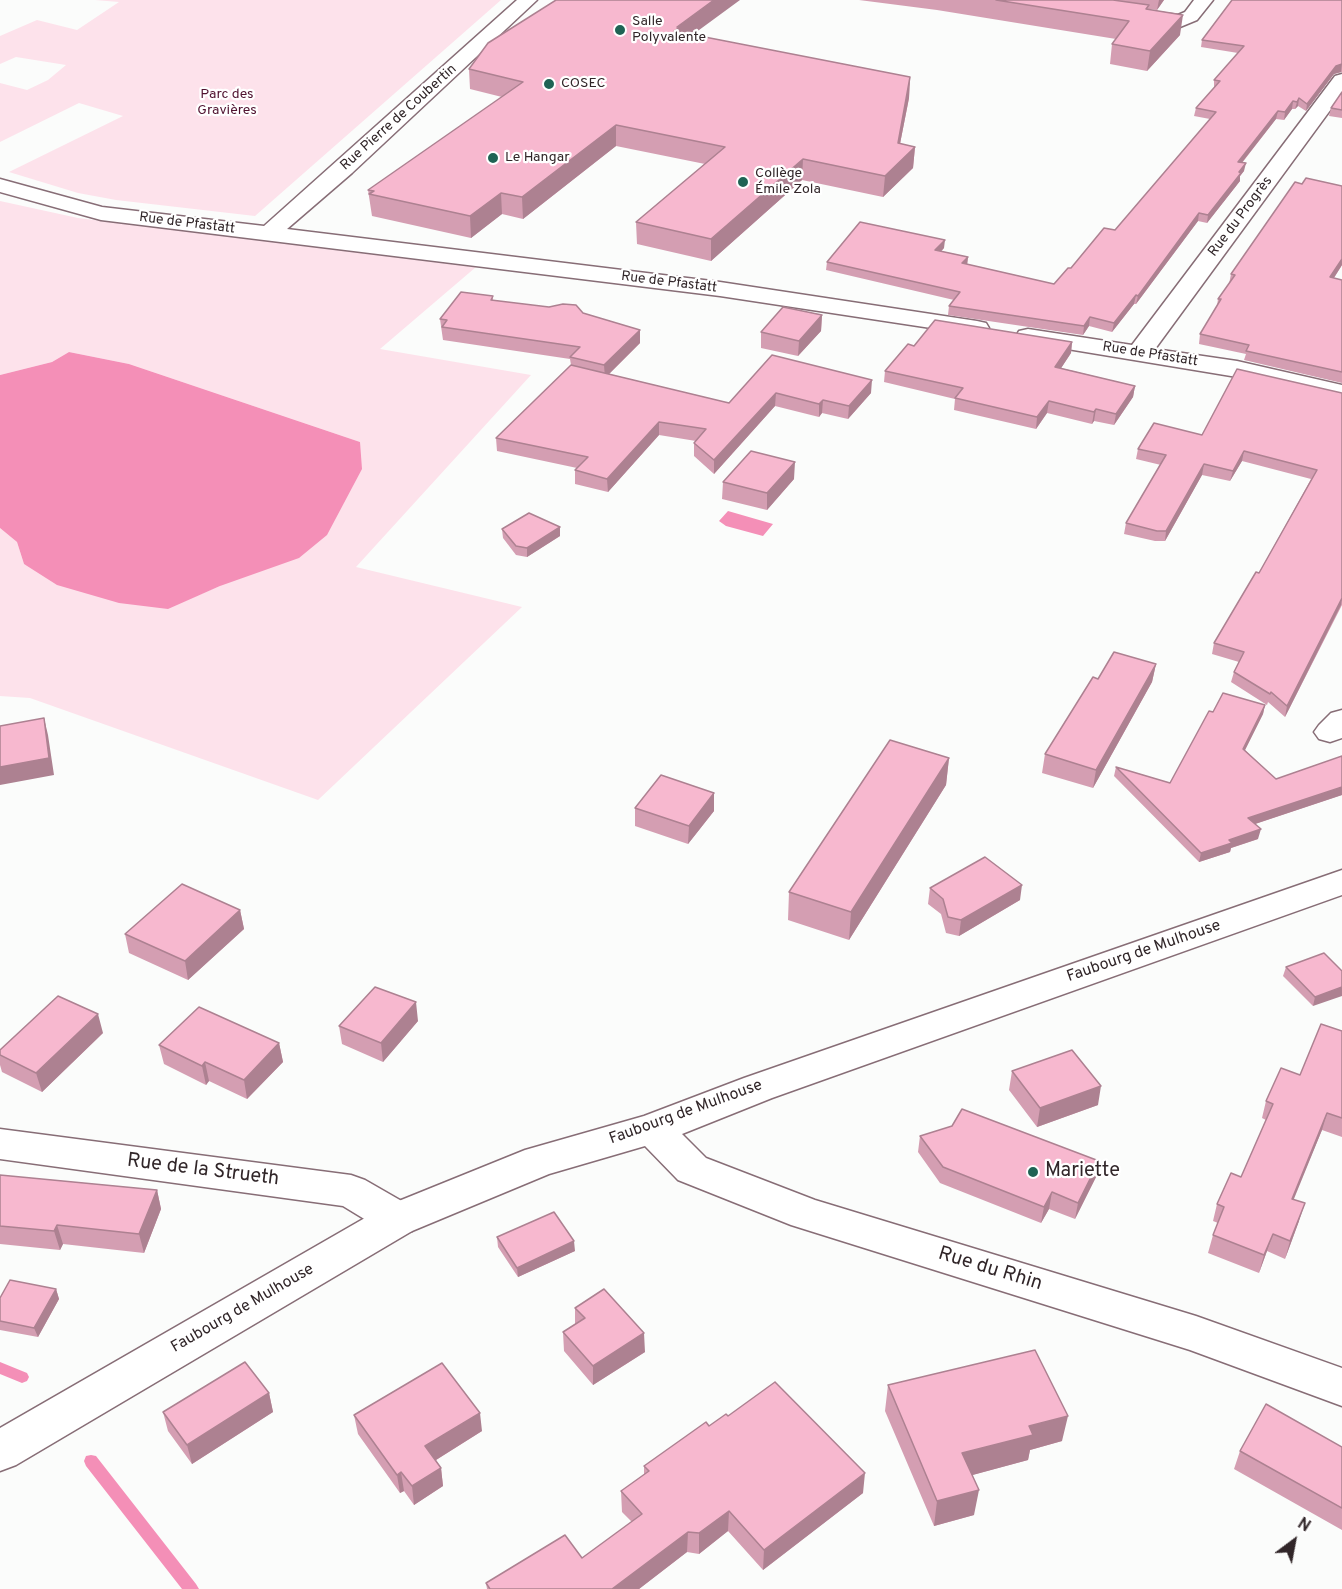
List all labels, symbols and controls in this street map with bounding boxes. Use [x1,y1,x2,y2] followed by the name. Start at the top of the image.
[632,14,706,46] place label: Salle Polyvalente
[613,23,627,37] marker: Salle Polyvalente
[337,61,461,175] street label: Rue Pierre de Coubertin
[561,76,605,92] place label: COSEC
[542,77,556,91] marker: COSEC
[197,87,257,120] park label: Parc des Gravières
[505,150,570,166] place label: Le Hangar
[486,151,500,165] marker: Le Hangar
[755,166,821,198] place label: Collège Émile Zola
[1205,174,1277,260] street label: Rue du Progrès
[736,175,750,189] marker: Collège Émile Zola
[138,210,236,238] street label: Rue de Pfastatt
[620,269,718,297] street label: Rue de Pfastatt
[1101,339,1199,371] street label: Rue de Pfastatt
[1064,917,1224,987] street label: Faubourg de Mulhouse
[607,1076,765,1150] street label: Faubourg de Mulhouse
[126,1150,280,1192] street label: Rue de la Strueth
[1045,1160,1120,1184] place label: Mariette
[1026,1165,1040,1179] marker: Mariette
[935,1243,1045,1297] street label: Rue du Rhin
[168,1260,318,1358] street label: Faubourg de Mulhouse
[1264,1511,1324,1571] north arrow
[1293,1514,1314,1537] text: N

